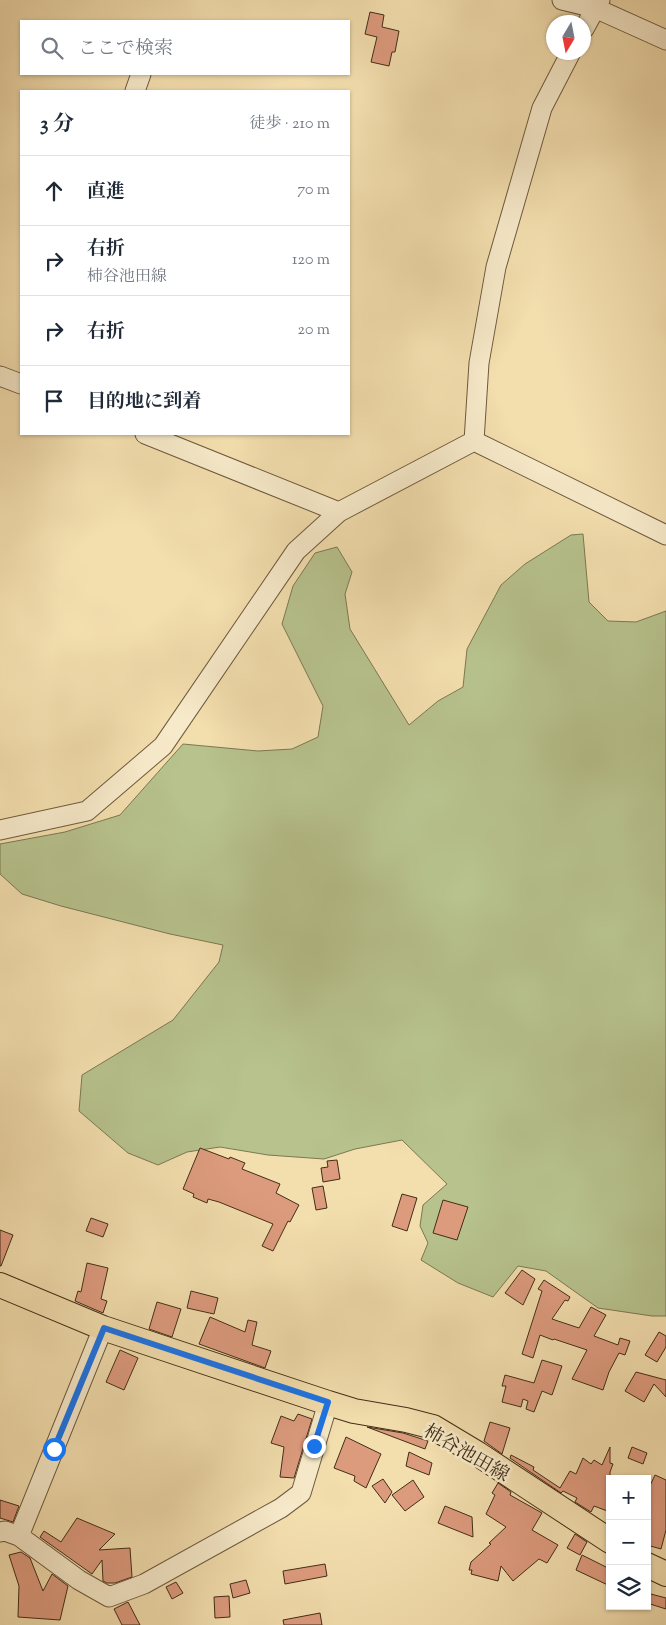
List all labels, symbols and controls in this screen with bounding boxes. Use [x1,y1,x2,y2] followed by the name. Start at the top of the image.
[546,15,591,60] north arrow
[20,20,350,75] search box
[38,34,66,62] icon: search
[78,36,173,63] text: ここで検索
[40,110,74,140] text: 3 分
[249,113,330,136] text: 徒歩 · 210 m
[40,177,68,205] icon: ahead
[87,179,125,206] text: 直進
[297,179,330,202] text: 70 m
[87,236,125,263] text: 右折
[40,247,68,275] icon: right
[292,249,330,272] text: 120 m
[87,266,167,289] text: 柿谷池田線
[40,317,68,345] icon: right
[87,319,125,346] text: 右折
[297,319,330,342] text: 20 m
[40,387,68,415] icon: arrive
[87,389,201,416] text: 目的地に到着
[418,1419,514,1490] street label: 柿谷池田線
[303,1435,326,1458] route end
[43,1438,66,1461] route start
[606,1475,651,1610] map controls
[606,1475,651,1520] button: +
[606,1520,651,1565] button: −
[606,1565,651,1610] button: layers

